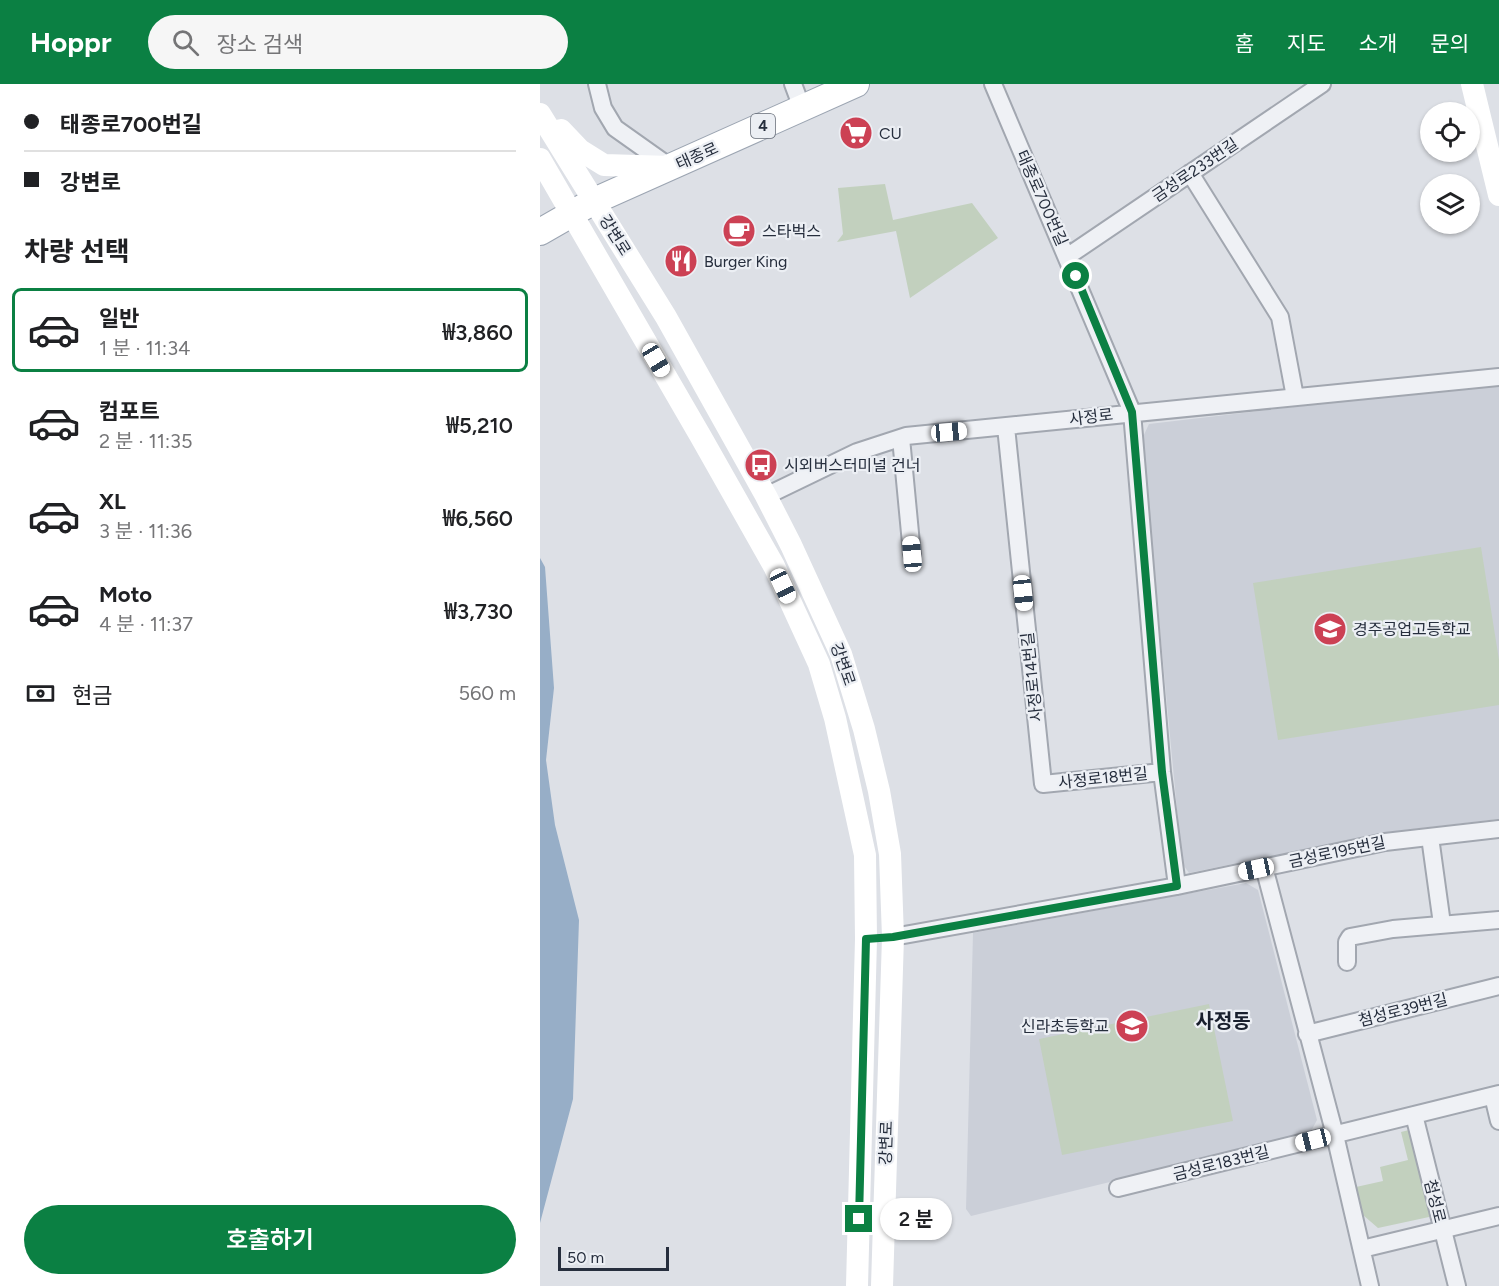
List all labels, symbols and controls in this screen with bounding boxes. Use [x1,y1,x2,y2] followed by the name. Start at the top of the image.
[148,15,568,69] search box
[30,25,112,59] text: Hoppr
[169,26,202,59] icon: search
[217,31,303,58] text: 장소 검색
[1235,31,1254,56] text: 홈
[1287,31,1326,56] text: 지도
[1359,31,1397,56] text: 소개
[1430,31,1469,56] text: 문의
[1420,102,1480,234] map controls
[1420,102,1480,162] button: locate
[60,111,202,138] text: 태종로700번길
[751,114,775,138] road number: 4
[838,115,874,151] supermarket icon: CU
[879,124,902,143] place label: CU
[1148,134,1242,206] street label: 금성로233번길
[673,138,721,174] street label: 태종로
[1012,147,1072,249] street label: 태종로700번길
[60,169,121,196] text: 강변로
[1420,174,1480,234] button: layers
[595,211,635,259] street label: 강변로
[721,213,757,249] cafe icon: 스타벅스
[762,222,821,241] place label: 스타벅스
[24,235,130,268] text: 차량 선택
[663,243,699,279] restaurant icon: Burger King
[704,252,787,271] place label: Burger King
[1062,262,1089,289] route start
[27,303,81,357] icon: car
[99,305,139,332] text: 일반
[442,319,513,346] text: ₩3,860
[99,336,190,360] text: 1 분 · 11:34
[639,340,673,380] car
[27,396,81,450] icon: car
[99,398,160,425] text: 컴포트
[1068,405,1114,429] street label: 사정로
[446,412,513,439] text: ₩5,210
[930,421,968,443] car
[99,429,192,453] text: 2 분 · 11:35
[743,447,779,483] bus stop icon: 시외버스터미널 건너
[784,456,920,475] place label: 시외버스터미널 건너
[99,488,126,515] text: XL
[27,489,81,543] icon: car
[443,505,513,532] text: ₩6,560
[99,519,192,543] text: 3 분 · 11:36
[901,535,923,573] car
[767,566,799,606] car
[1012,574,1034,612] car
[99,581,152,608] text: Moto
[27,582,81,636] icon: car
[444,598,513,625] text: ₩3,730
[1312,611,1348,647] school or university icon: 경주공업고등학교
[99,612,193,636] text: 4 분 · 11:37
[1353,620,1471,639] place label: 경주공업고등학교
[1018,631,1046,723] street label: 사정로14번길
[827,640,859,688] street label: 강변로
[24,677,57,710] icon: cash
[458,681,516,705] text: 560 m
[72,682,112,709] text: 현금
[1057,764,1149,792] street label: 사정로18번길
[1287,832,1387,872] street label: 금성로195번길
[1237,856,1275,882] car
[1356,990,1450,1030] street label: 첨성로39번길
[1114,1008,1150,1044] school or university icon: 신라초등학교
[1195,1009,1251,1033] district label: 사정동
[1021,1017,1109,1036] place label: 신라초등학교
[876,1120,896,1165] street label: 강변로
[1293,1127,1333,1153] car
[1171,1142,1271,1184] street label: 금성로183번길
[1420,1177,1450,1225] street label: 첨성로
[880,1198,952,1240] callout: 2 분
[24,1205,516,1274] button: 호출하기
[845,1205,872,1232] route end
[899,1207,933,1231] text: 2 분
[558,1244,669,1272] scale bar
[567,1248,604,1267] text: 50 m

